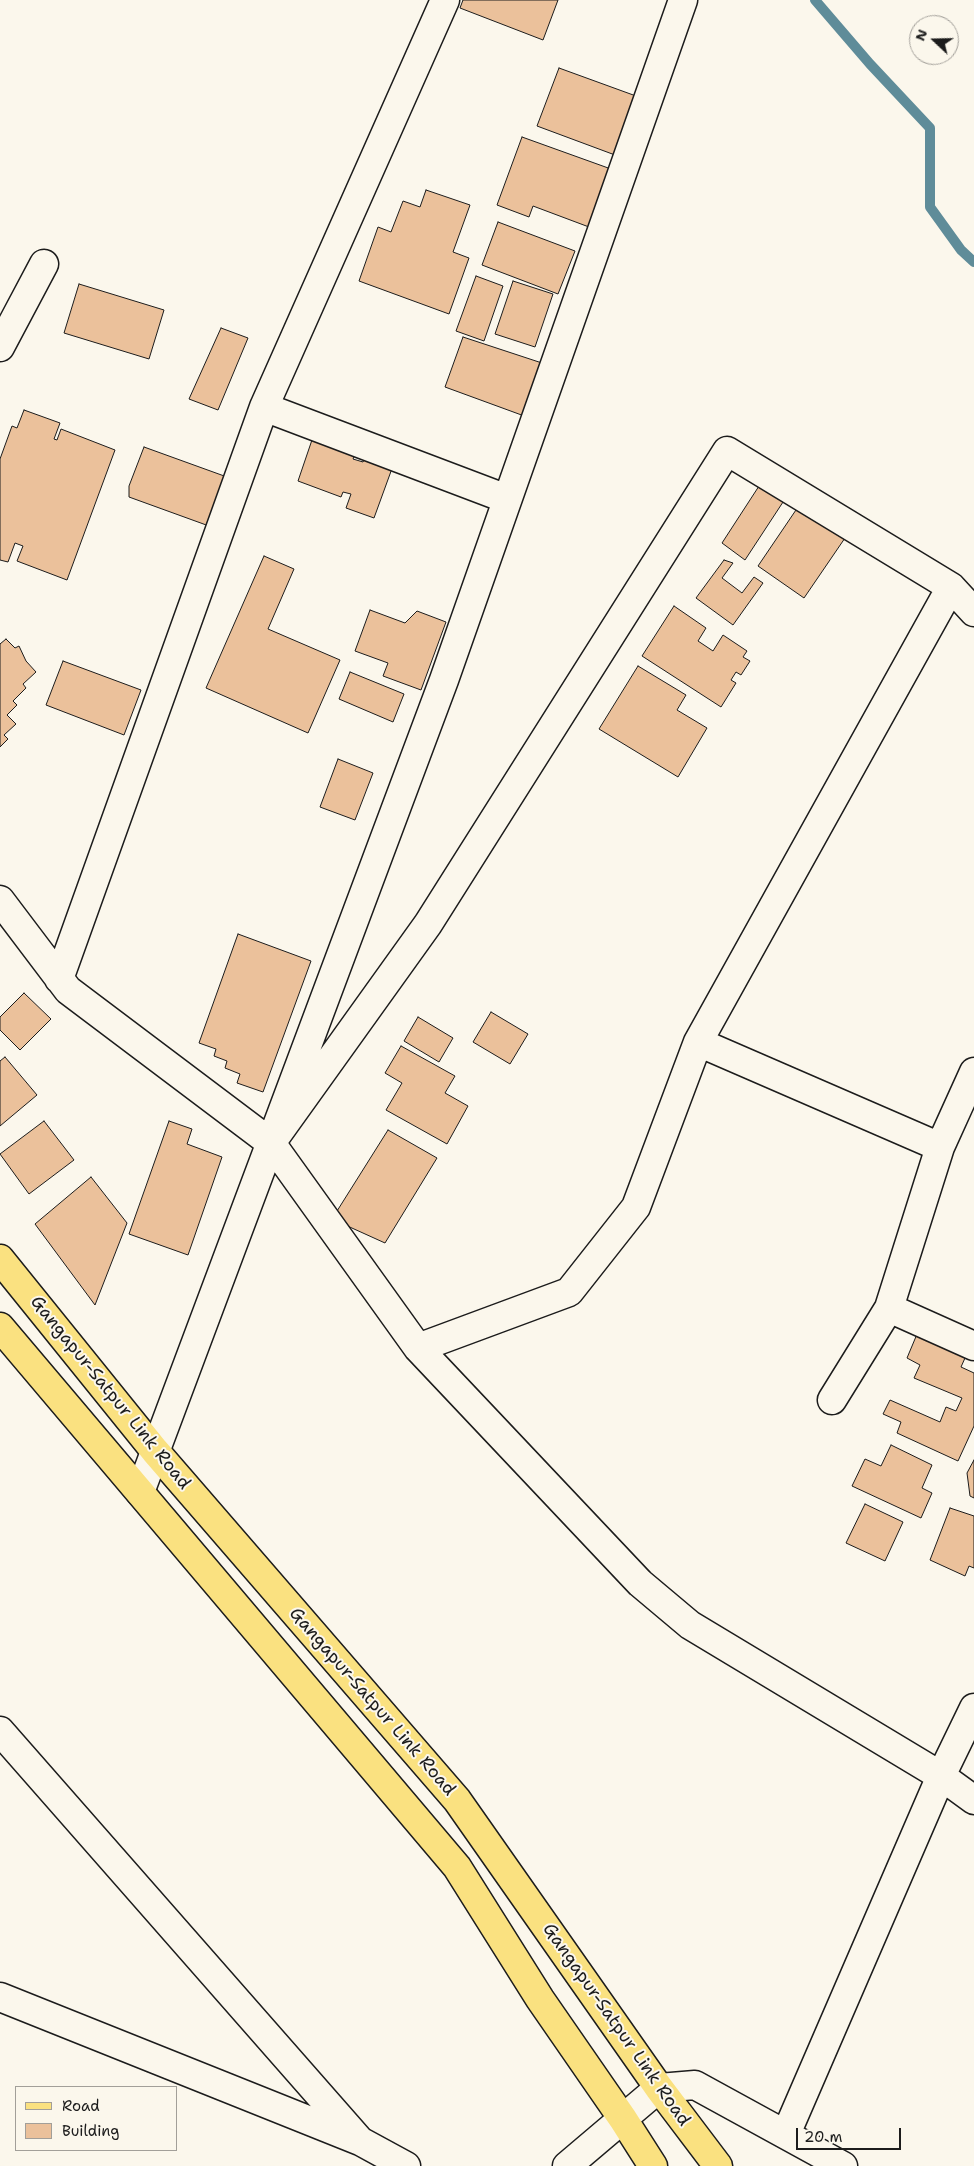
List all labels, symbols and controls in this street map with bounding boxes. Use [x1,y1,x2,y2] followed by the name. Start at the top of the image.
[909,15,959,65] north arrow
[911,27,931,43] text: N
[25,1292,195,1494] street label: Gangapur-Satpur Link Road
[284,1603,460,1801] street label: Gangapur-Satpur Link Road
[538,1919,694,2131] street label: Gangapur-Satpur Link Road
[15,2086,178,2151] legend
[62,2096,100,2116] text: Road
[799,2118,904,2150] scale bar
[62,2121,119,2141] text: Building
[804,2127,843,2147] text: 20 m

